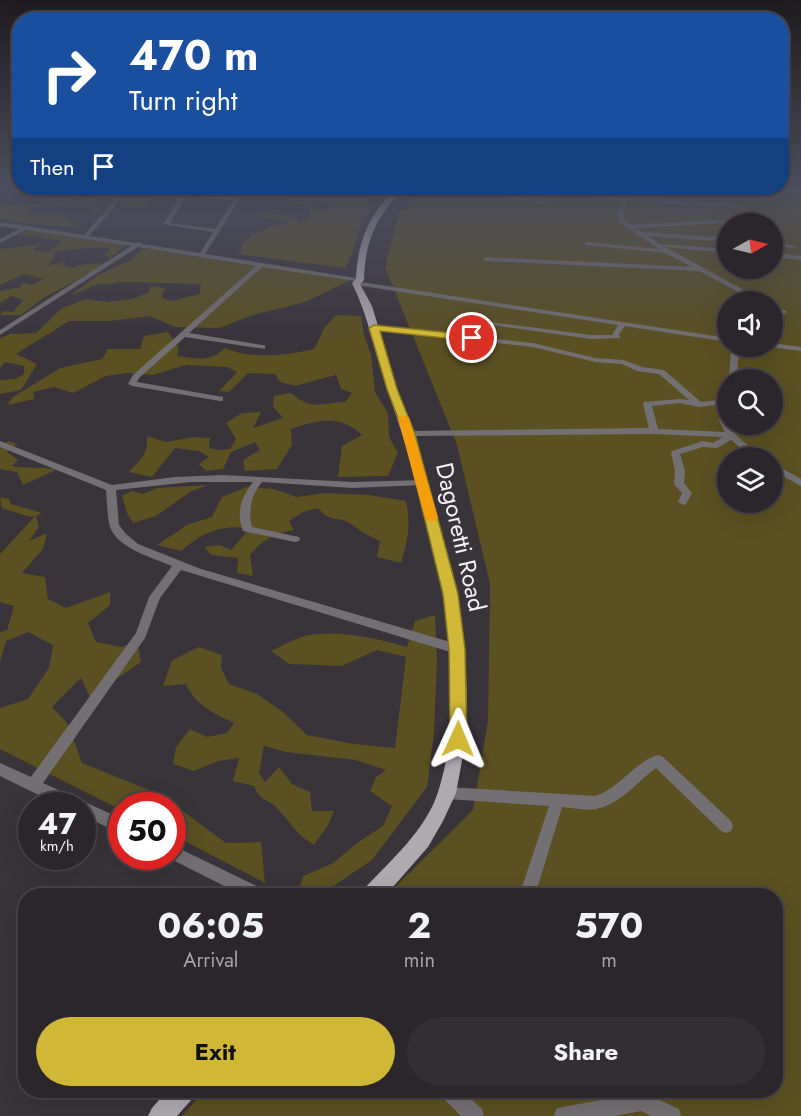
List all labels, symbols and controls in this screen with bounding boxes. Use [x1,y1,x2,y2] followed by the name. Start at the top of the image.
[129,25,259,86] text: 470 m
[30,36,108,114] icon: right
[129,81,237,120] text: Turn right
[87,150,120,183] icon: arrive
[30,151,75,183] text: Then
[717,213,783,279] north arrow
[717,213,783,513] map controls
[717,291,783,357] button: sound
[446,312,497,363] pin
[455,321,488,354] icon: arrive
[717,369,783,435] button: search
[717,447,783,513] button: layers
[427,459,495,615] street label: Dagoretti Road
[426,707,490,771] position arrow
[108,792,186,870] speed limit sign: 50
[37,802,77,845] text: 47
[40,835,74,857] text: km/h
[158,899,264,951] text: 06:05
[408,899,431,951] text: 2
[575,899,643,951] text: 570
[183,946,238,975] text: Arrival
[404,946,435,975] text: min
[601,946,617,975] text: m
[36,1017,395,1086] button: Exit
[407,1017,765,1086] button: Share

